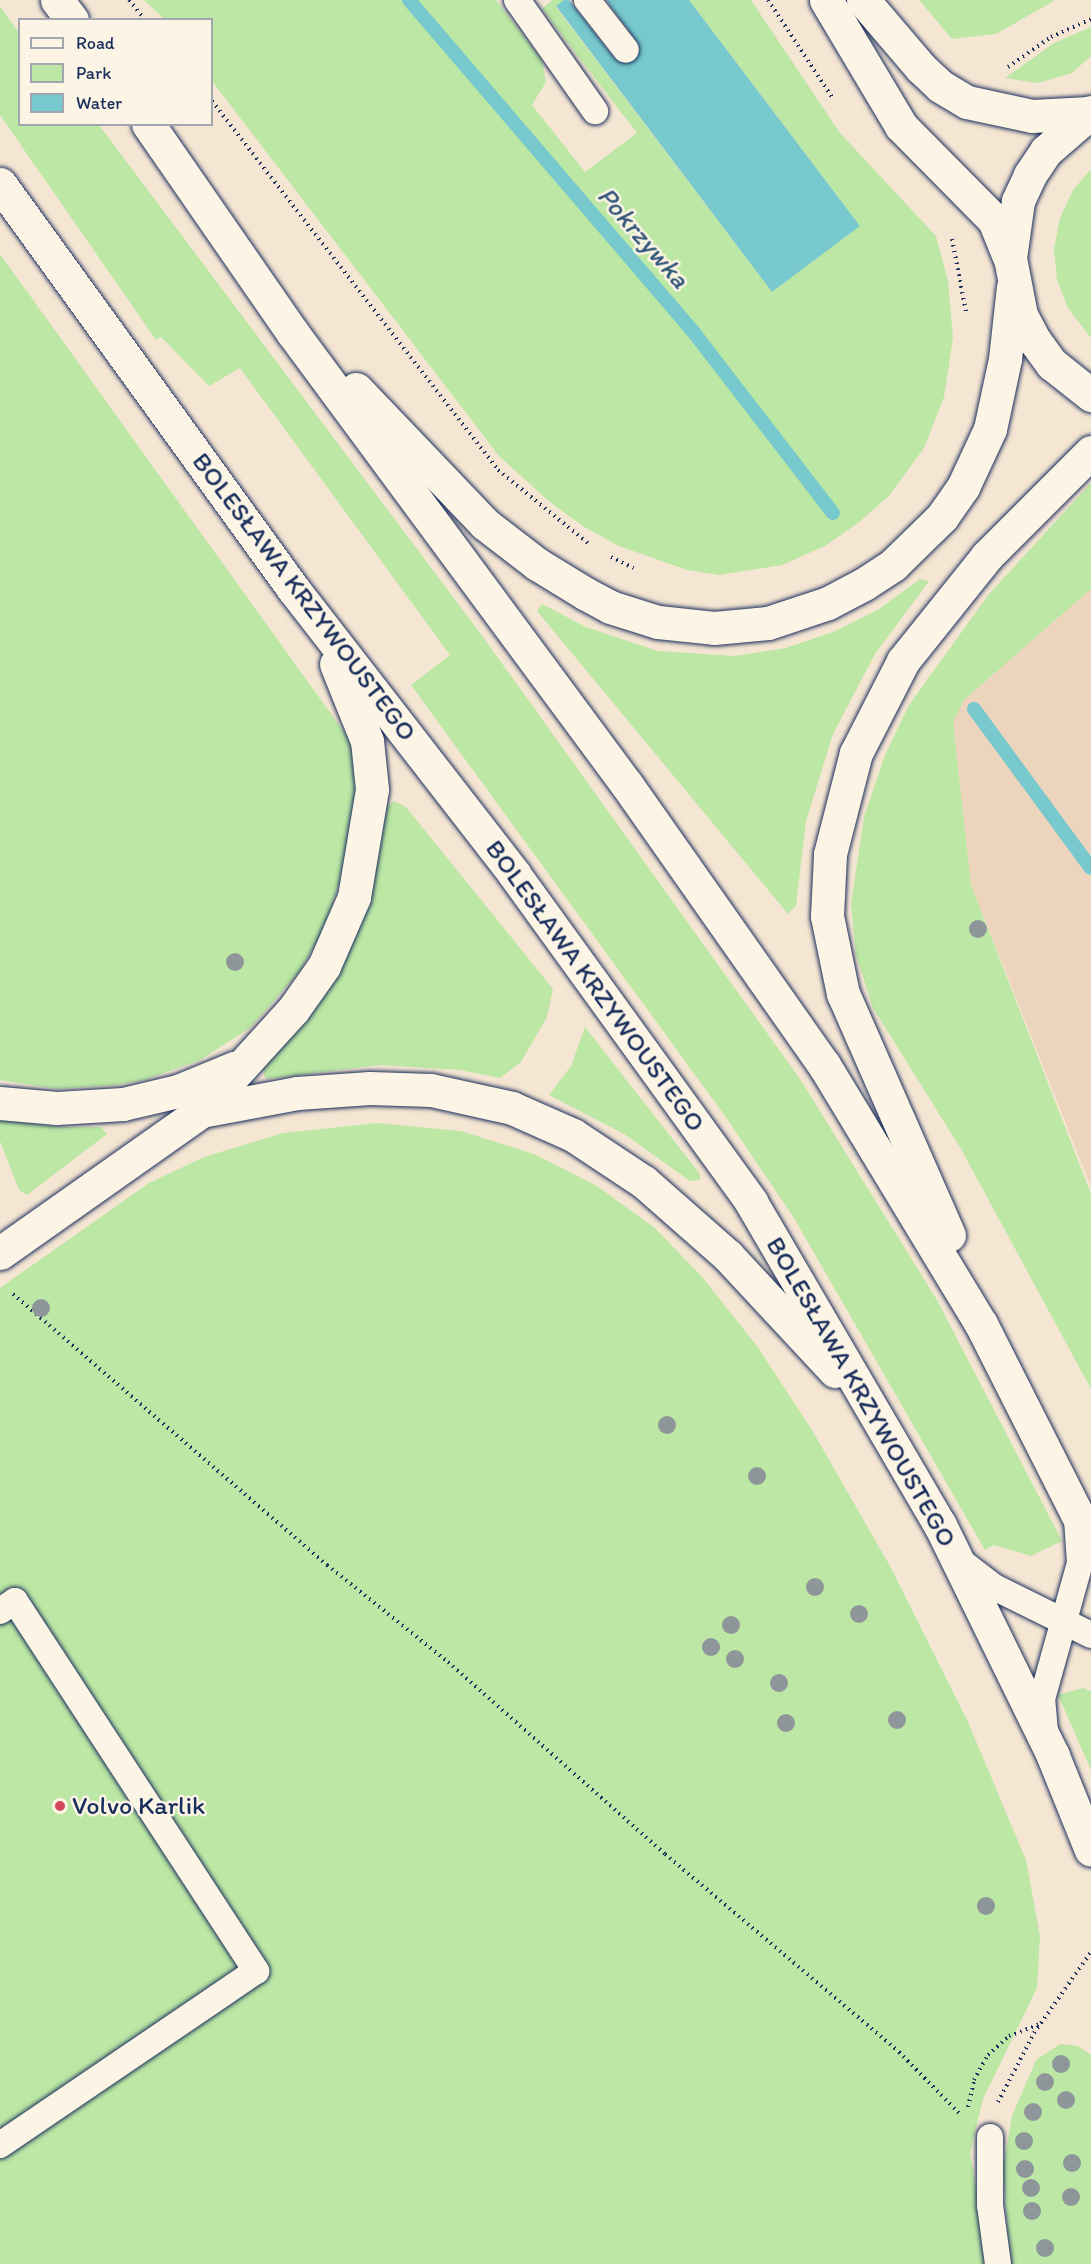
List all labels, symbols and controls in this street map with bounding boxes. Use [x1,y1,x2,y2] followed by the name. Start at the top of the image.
[18,18,213,126] legend
[76,32,115,54] text: Road
[76,62,111,84] text: Park
[76,92,122,114] text: Water
[591,180,697,294] water label: Pokrzywka
[185,446,423,748] street label: BOLESŁAWA KRZYWOUSTEGO
[478,834,712,1138] street label: BOLESŁAWA KRZYWOUSTEGO
[759,1231,963,1553] street label: BOLESŁAWA KRZYWOUSTEGO
[72,1790,206,1822] place label: Volvo Karlik
[53,1799,67,1813] marker: Volvo Karlik

